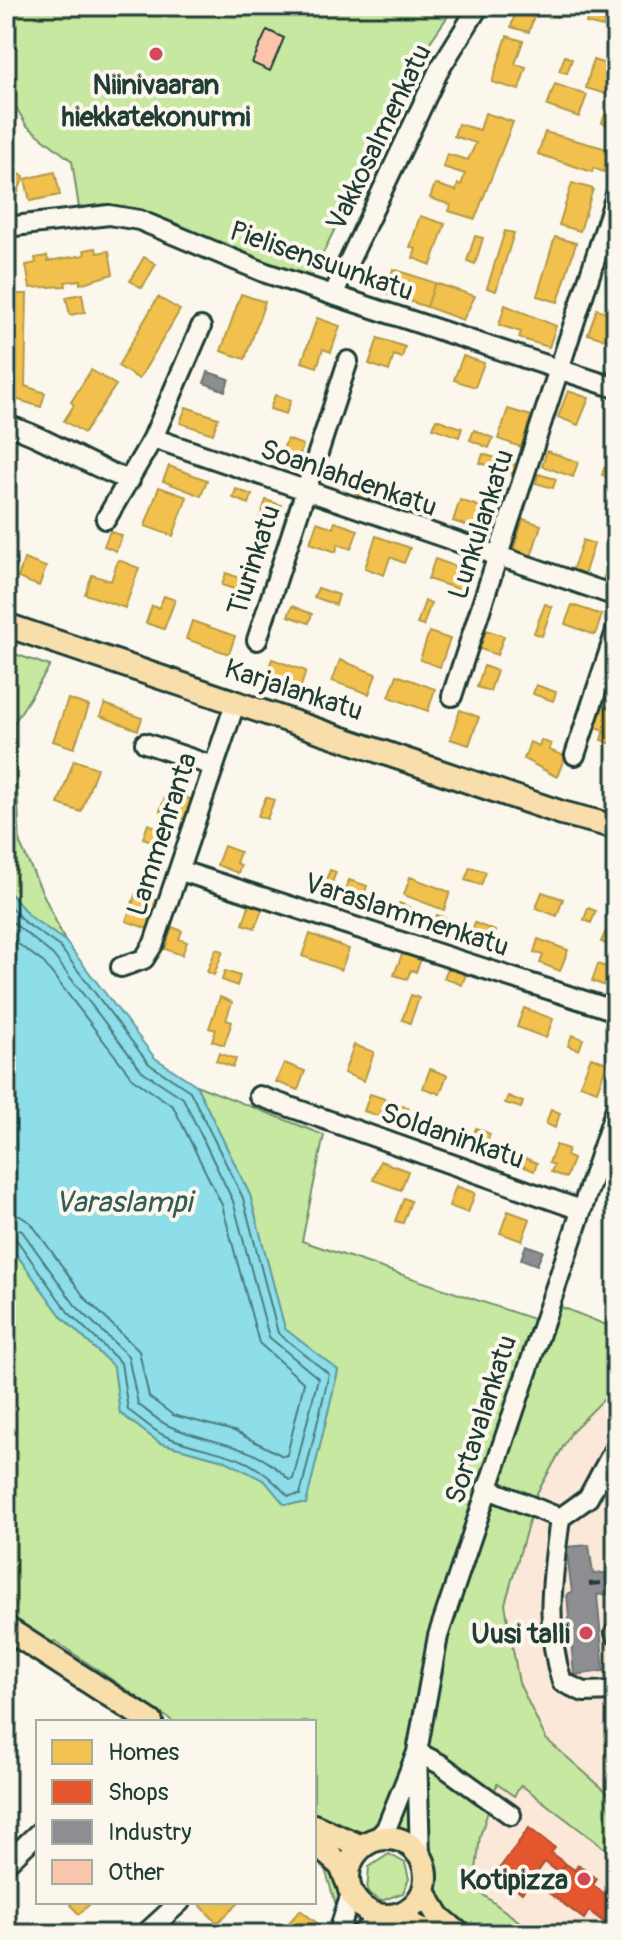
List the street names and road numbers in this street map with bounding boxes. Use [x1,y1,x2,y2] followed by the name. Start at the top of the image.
[319,39,440,237] street label: Vakkosalmenkatu
[225,214,418,309] street label: Pielisensuunkatu
[256,432,441,525] street label: Soanlahdenkatu
[441,445,522,604] street label: Lunkulankatu
[220,501,289,620] street label: Tiurinkatu
[220,652,367,729] street label: Karjalankatu
[120,748,205,921] street label: Lammenranta
[300,866,513,965] street label: Varaslammenkatu
[376,1096,529,1177] street label: Soldaninkatu
[438,1331,525,1508] street label: Sortavalankatu

